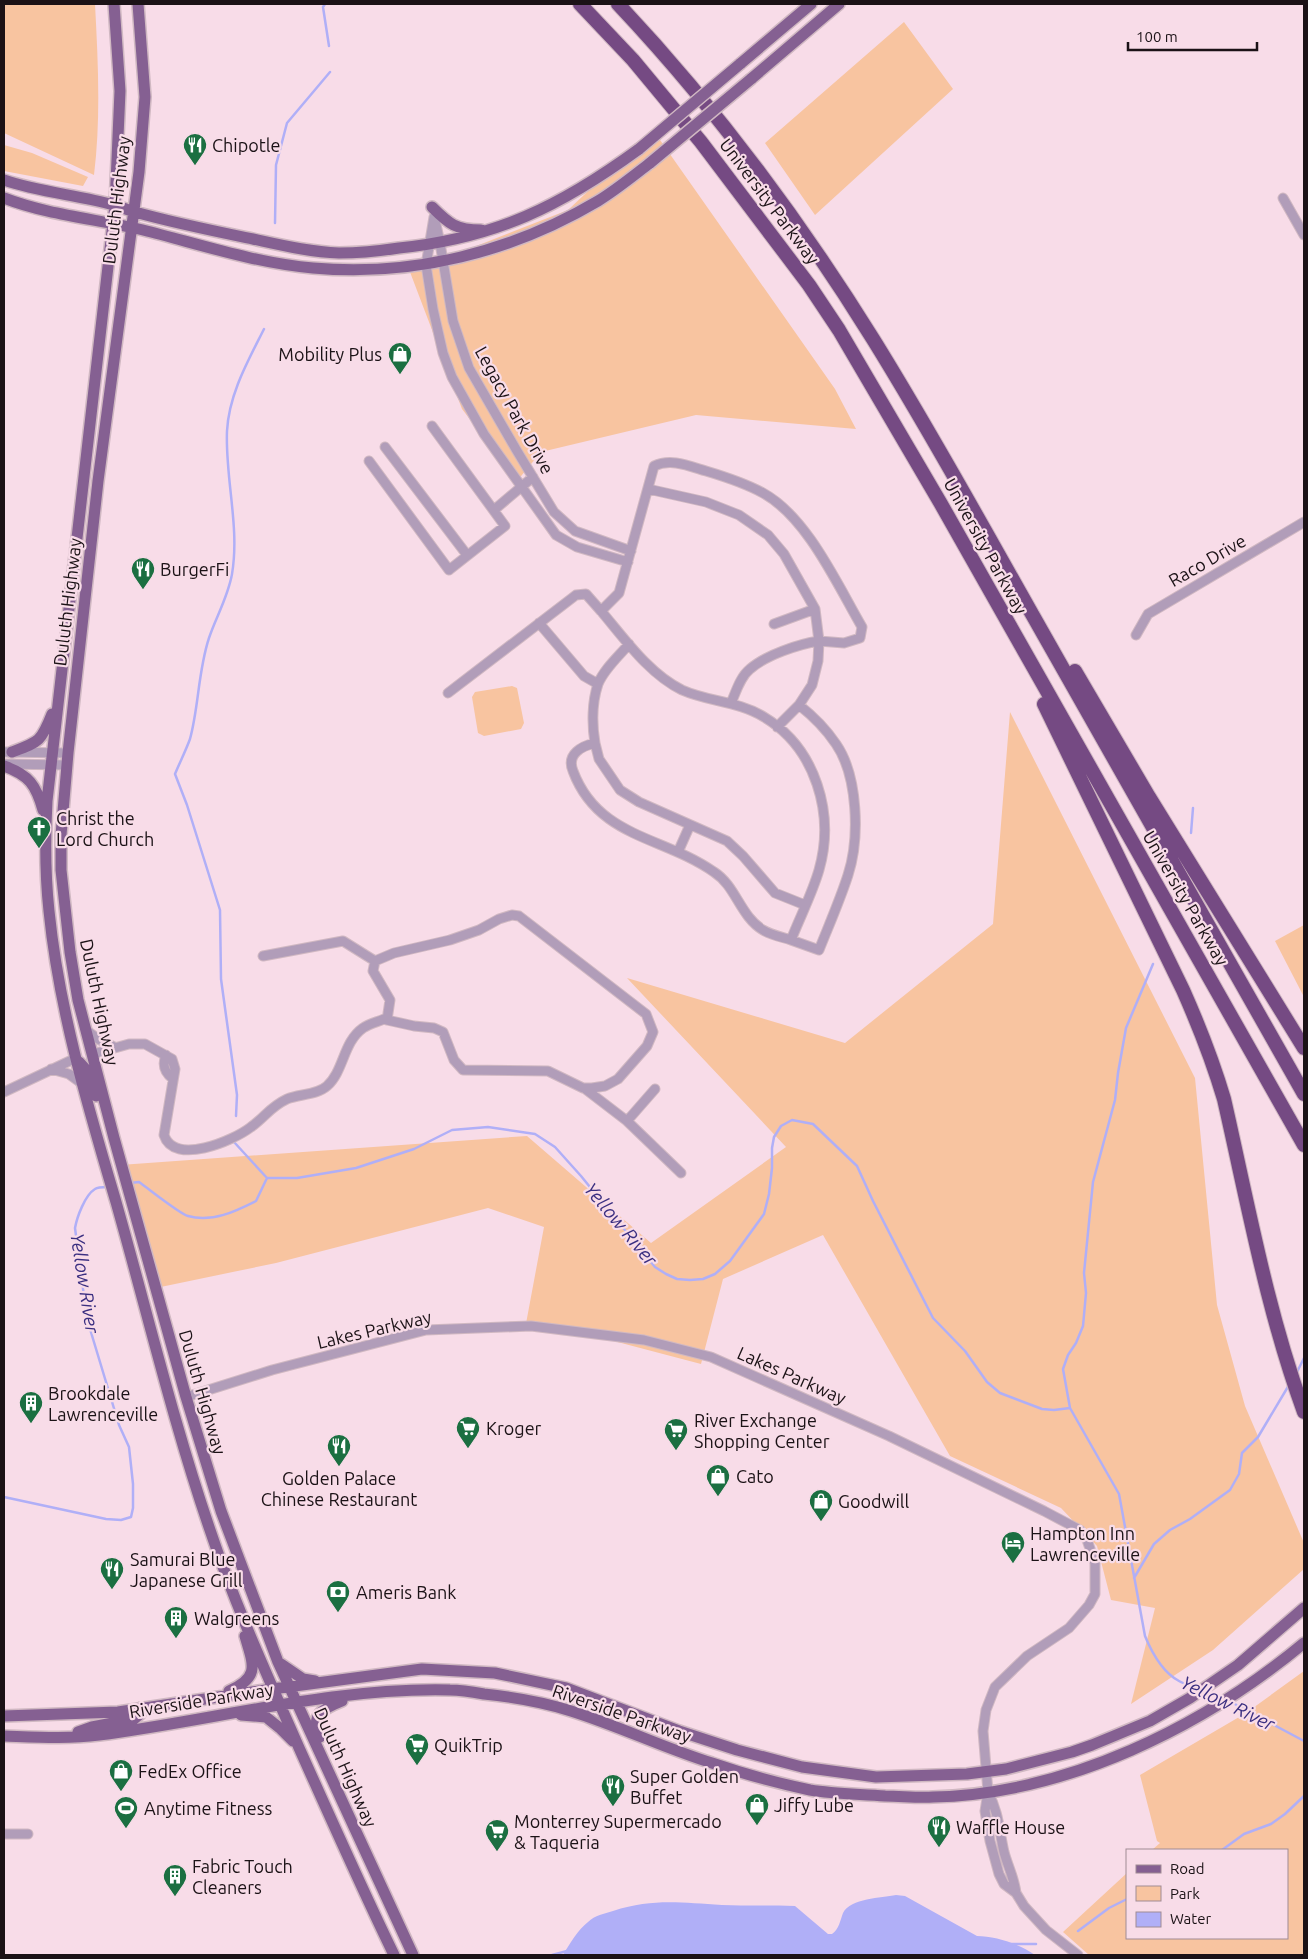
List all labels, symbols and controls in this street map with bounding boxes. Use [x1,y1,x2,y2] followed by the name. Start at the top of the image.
[1128,20,1257,52] scale bar
[1136,28,1178,45] text: 100 m
[182,132,208,166] restaurant icon: Chipotle
[716,134,824,268] street label: University Parkway
[98,135,134,265] street label: Duluth Highway
[212,135,280,155] place label: Chipotle
[387,341,413,375] shop icon: Mobility Plus
[472,343,558,477] street label: Legacy Park Drive
[278,344,382,364] place label: Mobility Plus
[940,475,1032,618] street label: University Parkway
[1165,530,1249,590] street label: Raco Drive
[49,537,85,667] street label: Duluth Highway
[130,556,156,590] restaurant icon: BurgerFi
[160,559,229,579] place label: BurgerFi
[56,808,154,849] place label: Christ the Lord Church
[26,815,52,849] church icon: Christ the Lord Church
[1139,827,1233,969] street label: University Parkway
[77,937,123,1067] street label: Duluth Highway
[580,1178,663,1271] water label: Yellow River
[66,1231,104,1336] water label: Yellow River
[315,1306,433,1352] street label: Lakes Parkway
[176,1327,230,1457] street label: Duluth Highway
[735,1342,850,1408] street label: Lakes Parkway
[48,1383,158,1424] place label: Brookdale Lawrenceville
[18,1390,44,1424] building icon: Brookdale Lawrenceville
[694,1410,830,1451] place label: River Exchange Shopping Center
[455,1415,481,1449] supermarket icon: Kroger
[663,1417,689,1451] supermarket icon: River Exchange Shopping Center
[486,1418,542,1438] place label: Kroger
[326,1433,352,1467] restaurant icon: Golden Palace Chinese Restaurant
[705,1463,731,1497] shop icon: Cato
[736,1466,774,1486] place label: Cato
[261,1468,417,1509] place label: Golden Palace Chinese Restaurant
[808,1488,834,1522] shop icon: Goodwill
[838,1491,910,1511] place label: Goodwill
[1030,1523,1140,1564] place label: Hampton Inn Lawrenceville
[1000,1530,1026,1564] hotel icon: Hampton Inn Lawrenceville
[130,1549,243,1590] place label: Samurai Blue Japanese Grill
[99,1556,125,1590] restaurant icon: Samurai Blue Japanese Grill
[325,1579,351,1613] bank icon: Ameris Bank
[356,1582,456,1602] place label: Ameris Bank
[163,1605,189,1639] building icon: Walgreens
[194,1608,280,1628] place label: Walgreens
[1178,1671,1279,1735] water label: Yellow River
[128,1679,275,1721] street label: Riverside Parkway
[550,1680,694,1746] street label: Riverside Parkway
[311,1704,381,1830] street label: Duluth Highway
[404,1732,430,1766] supermarket icon: QuikTrip
[434,1735,503,1756] place label: QuikTrip
[108,1758,134,1792] shop icon: FedEx Office
[138,1761,242,1781] place label: FedEx Office
[630,1766,739,1807] place label: Super Golden Buffet
[600,1773,626,1807] restaurant icon: Super Golden Buffet
[744,1792,770,1826] shop icon: Jiffy Lube
[113,1795,139,1829] sports icon: Anytime Fitness
[774,1795,854,1815] place label: Jiffy Lube
[144,1798,272,1818] place label: Anytime Fitness
[514,1811,722,1852] place label: Monterrey Supermercado & Taqueria
[926,1814,952,1848] restaurant icon: Waffle House
[956,1817,1065,1837] place label: Waffle House
[484,1818,510,1852] supermarket icon: Monterrey Supermercado & Taqueria
[1126,1849,1288,1939] legend
[192,1856,293,1897] place label: Fabric Touch Cleaners
[1170,1860,1205,1877] text: Road
[162,1863,188,1897] building icon: Fabric Touch Cleaners
[1170,1885,1200,1902] text: Park
[1170,1910,1211,1927] text: Water

